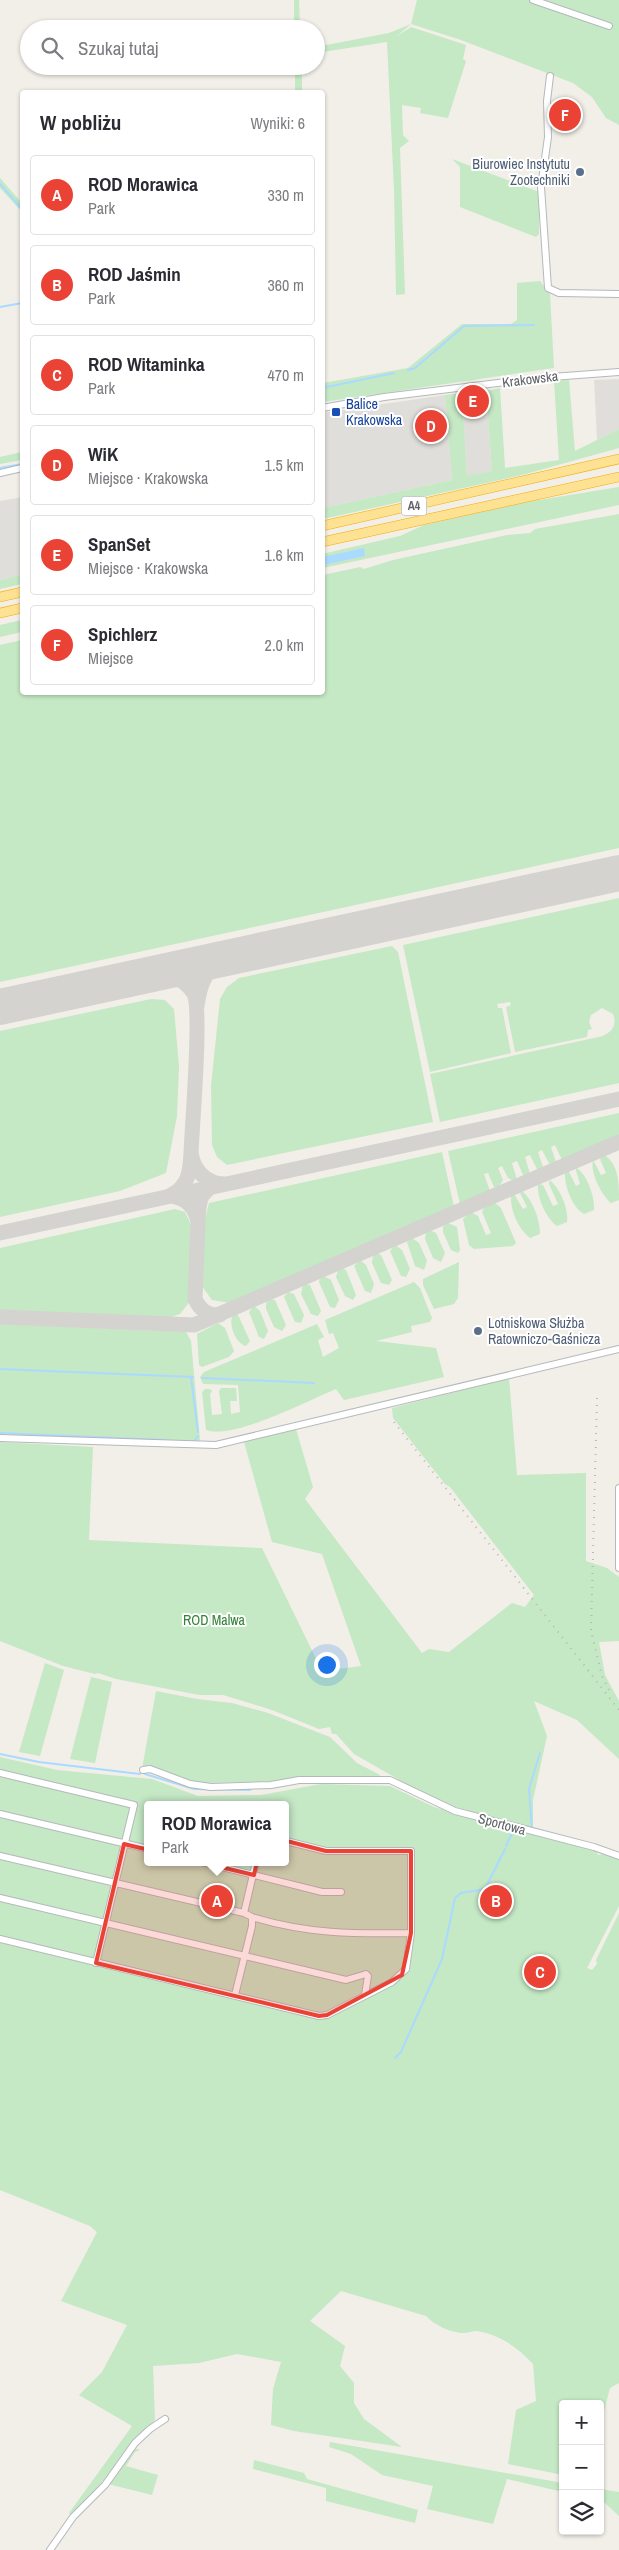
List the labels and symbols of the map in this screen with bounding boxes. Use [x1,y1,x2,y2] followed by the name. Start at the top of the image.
[549,96,581,134] pin: F
[472,155,570,189] place label: Biurowiec Instytutu Zootechniki
[574,166,586,178] marker: Biurowiec Instytutu Zootechniki
[501,367,560,391] street label: Krakowska
[457,382,489,420] pin: E
[346,395,403,429] place label: Balice Krakowska
[330,406,342,418] marker: Balice Krakowska
[415,407,447,445] pin: D
[402,496,426,516] road number: A4
[488,1314,601,1348] place label: Lotniskowa Służba Ratowniczo-Gaśnicza
[472,1325,484,1337] marker: Lotniskowa Służba Ratowniczo-Gaśnicza
[183,1611,246,1629] park label: ROD Malwa
[314,1652,340,1678] your location
[476,1809,528,1839] street label: Sportowa
[201,1882,233,1920] pin: A
[480,1882,512,1920] pin: B
[524,1953,556,1991] pin: C

